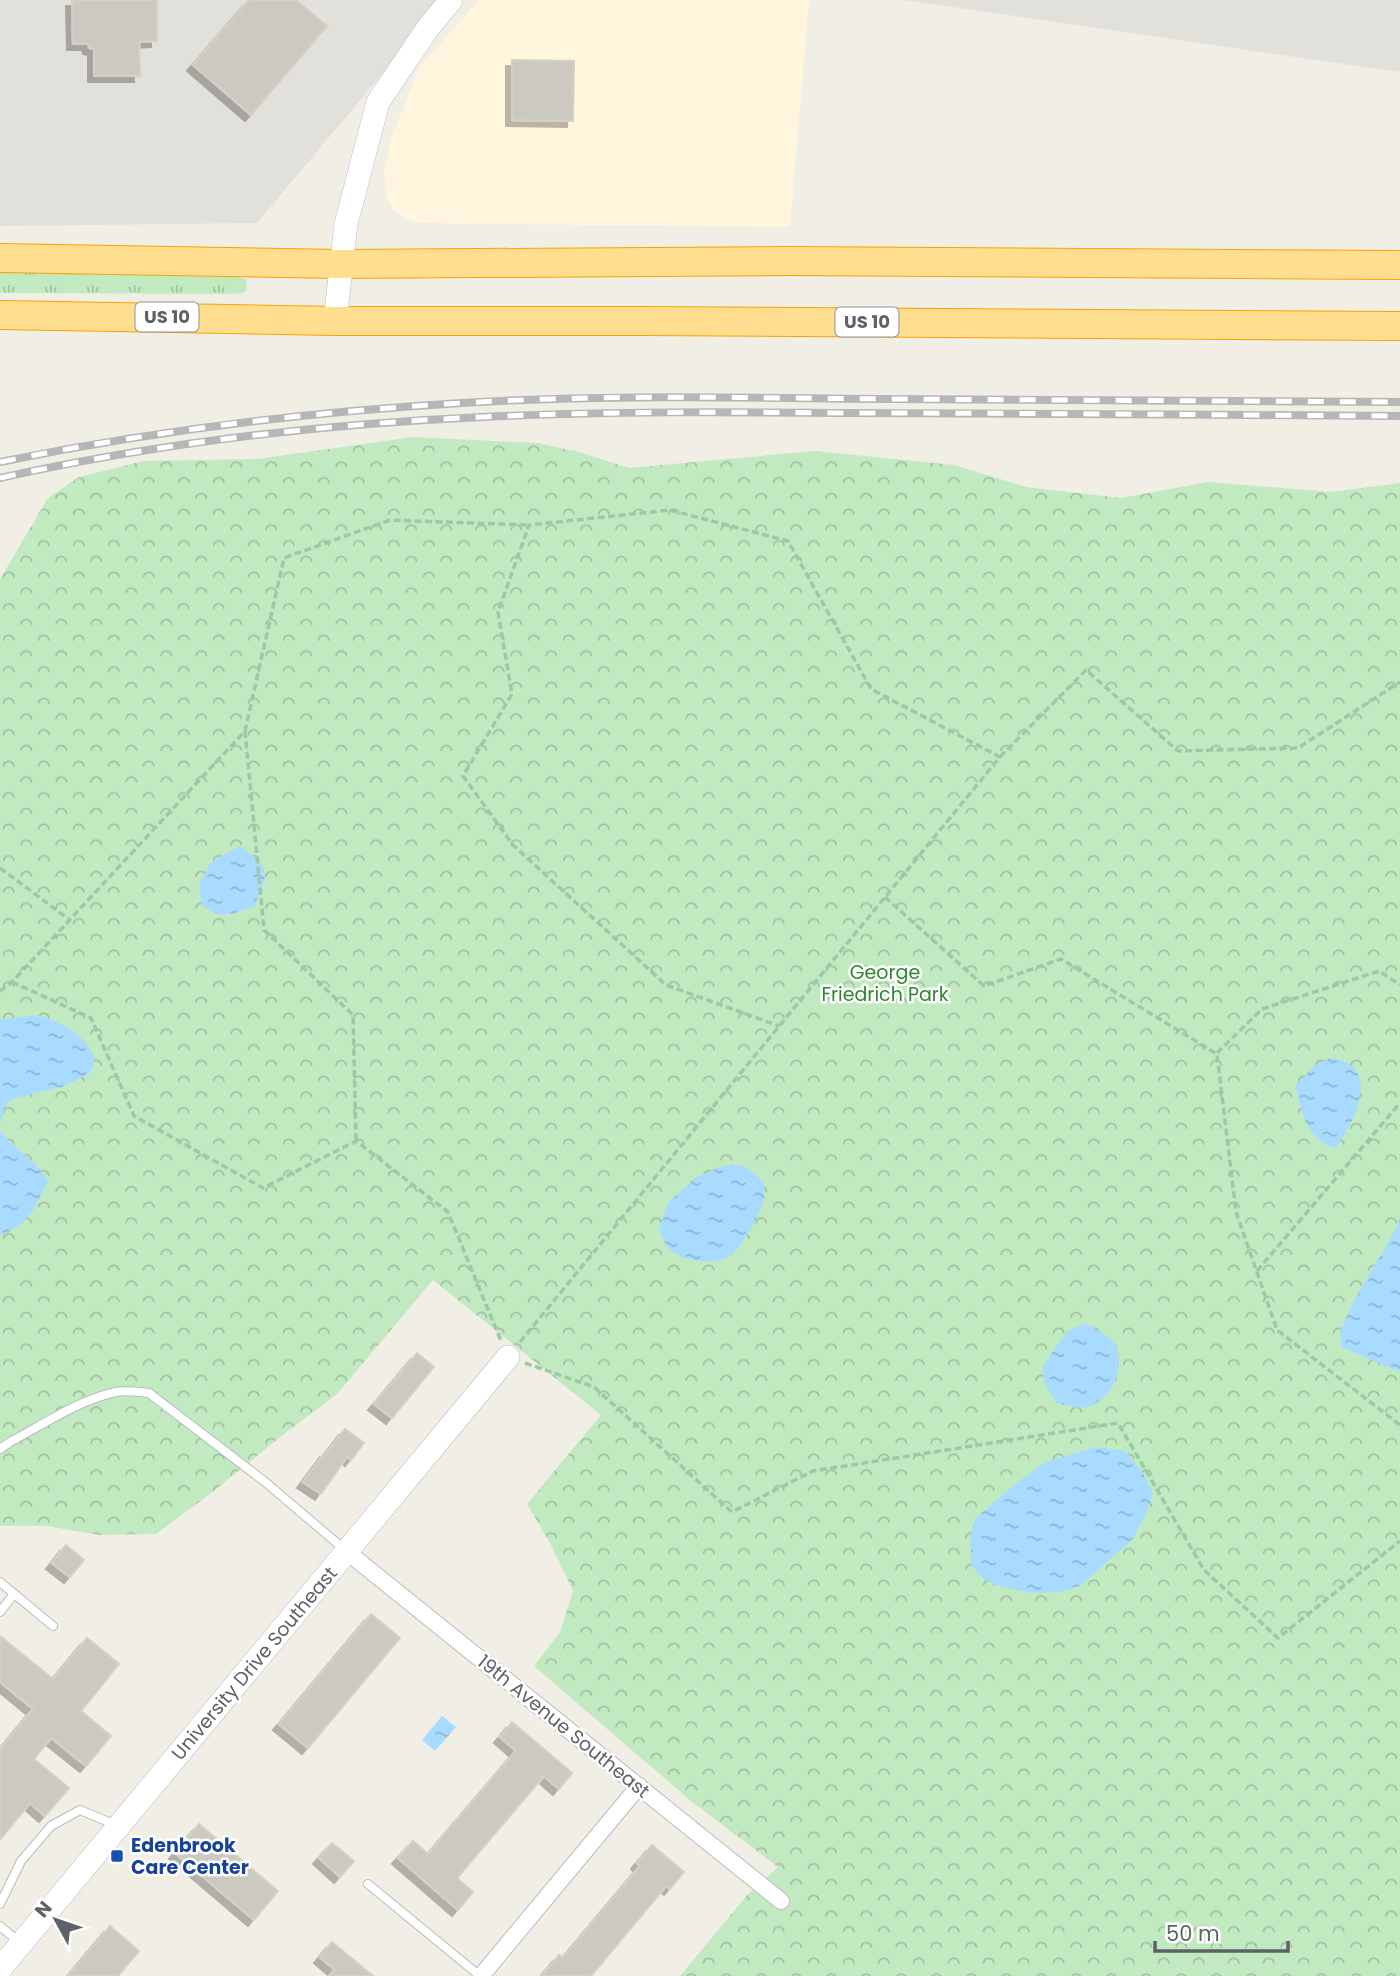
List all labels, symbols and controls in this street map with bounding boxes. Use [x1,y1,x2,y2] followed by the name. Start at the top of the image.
[136,302,198,332] road number: US 10
[836,308,898,336] road number: US 10
[821,959,949,1008] park label: George Friedrich Park
[165,1561,344,1766] street label: University Drive Southeast
[472,1648,656,1804] street label: 19th Avenue Southeast
[131,1832,249,1881] place label: Edenbrook Care Center
[109,1848,125,1864] marker: Edenbrook Care Center
[21,1885,91,1955] north arrow
[28,1895,58,1924] text: N
[1155,1910,1288,1954] scale bar
[1166,1919,1220,1948] text: 50 m

